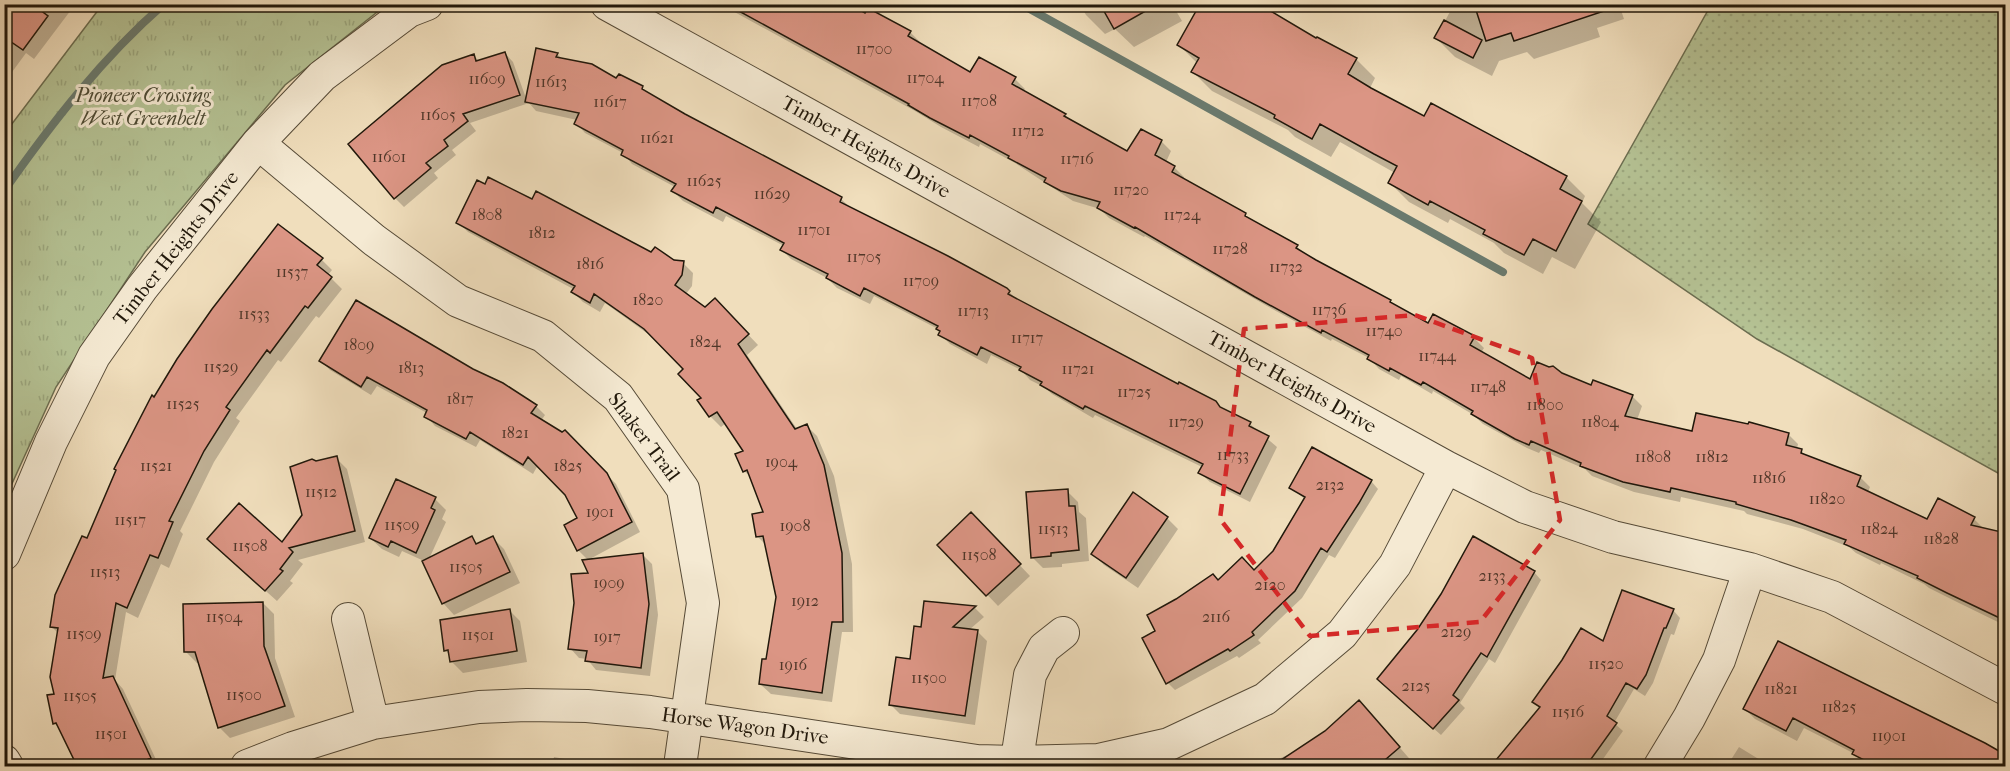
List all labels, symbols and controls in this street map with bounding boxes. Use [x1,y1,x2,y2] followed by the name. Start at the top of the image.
[856,39,892,58] house number: 11700
[906,68,944,87] house number: 11704
[468,69,506,88] house number: 11609
[535,72,567,91] house number: 11613
[74,84,212,130] park label: Pioneer Crossing West Greenbelt
[778,91,955,203] street label: Timber Heights Drive
[961,91,997,110] house number: 11708
[593,92,627,111] house number: 11617
[420,105,456,124] house number: 11605
[1011,121,1045,140] house number: 11712
[640,128,674,147] house number: 11621
[372,147,406,166] house number: 11601
[1060,149,1094,168] house number: 11716
[109,166,243,330] street label: Timber Heights Drive
[686,171,722,190] house number: 11625
[1113,180,1149,199] house number: 11720
[754,184,790,203] house number: 11629
[472,205,502,224] house number: 1808
[1164,205,1201,224] house number: 11724
[797,220,831,239] house number: 11701
[528,223,556,242] house number: 1812
[1212,239,1248,258] house number: 11728
[847,247,882,266] house number: 11705
[576,254,604,273] house number: 1816
[1269,257,1303,276] house number: 11732
[276,262,309,281] house number: 11537
[903,271,939,290] house number: 11709
[633,290,663,309] house number: 1820
[1312,300,1347,319] house number: 11736
[957,301,989,320] house number: 11713
[238,304,270,323] house number: 11533
[1366,321,1402,340] house number: 11740
[1204,326,1381,438] street label: Timber Heights Drive
[1011,328,1044,347] house number: 11717
[689,332,721,351] house number: 1824
[344,335,374,354] house number: 1809
[1418,346,1456,365] house number: 11744
[204,357,238,376] house number: 11529
[398,358,424,377] house number: 1813
[1061,359,1095,378] house number: 11721
[1470,377,1506,396] house number: 11748
[1117,382,1151,401] house number: 11725
[603,388,685,486] street label: Shaker Trail
[446,389,474,408] house number: 1817
[166,394,200,413] house number: 11525
[1526,395,1564,414] house number: 11800
[1168,412,1204,431] house number: 11729
[1581,412,1619,431] house number: 11804
[501,423,529,442] house number: 1821
[1217,445,1249,464] house number: 11733
[1635,447,1671,466] house number: 11808
[1695,447,1729,466] house number: 11812
[765,452,798,471] house number: 1904
[140,456,172,475] house number: 11521
[554,456,583,475] house number: 1825
[1752,468,1786,487] house number: 11816
[1316,475,1344,494] house number: 2132
[305,482,337,501] house number: 11512
[1809,489,1845,508] house number: 11820
[586,502,614,521] house number: 1901
[114,510,146,529] house number: 11517
[384,515,420,534] house number: 11509
[780,516,810,535] house number: 1908
[1038,519,1068,538] house number: 11513
[1860,519,1898,538] house number: 11824
[1923,529,1959,548] house number: 11828
[232,536,268,555] house number: 11508
[961,545,997,564] house number: 11508
[449,557,483,576] house number: 11505
[90,562,120,581] house number: 11513
[1478,566,1506,585] house number: 2133
[593,573,625,592] house number: 1909
[1255,575,1286,594] house number: 2120
[791,591,819,610] house number: 1912
[206,607,243,626] house number: 11504
[1202,607,1230,626] house number: 2116
[1441,622,1471,641] house number: 2129
[66,624,102,643] house number: 11509
[462,625,494,644] house number: 11501
[593,627,621,646] house number: 1917
[1588,654,1624,673] house number: 11520
[779,655,808,674] house number: 1916
[911,668,947,687] house number: 11500
[1401,676,1431,695] house number: 2125
[1764,679,1798,698] house number: 11821
[226,685,262,704] house number: 11500
[63,686,97,705] house number: 11505
[1822,697,1856,716] house number: 11825
[1552,702,1585,721] house number: 11516
[660,703,830,749] street label: Horse Wagon Drive
[95,724,127,743] house number: 11501
[1872,726,1906,745] house number: 11901

